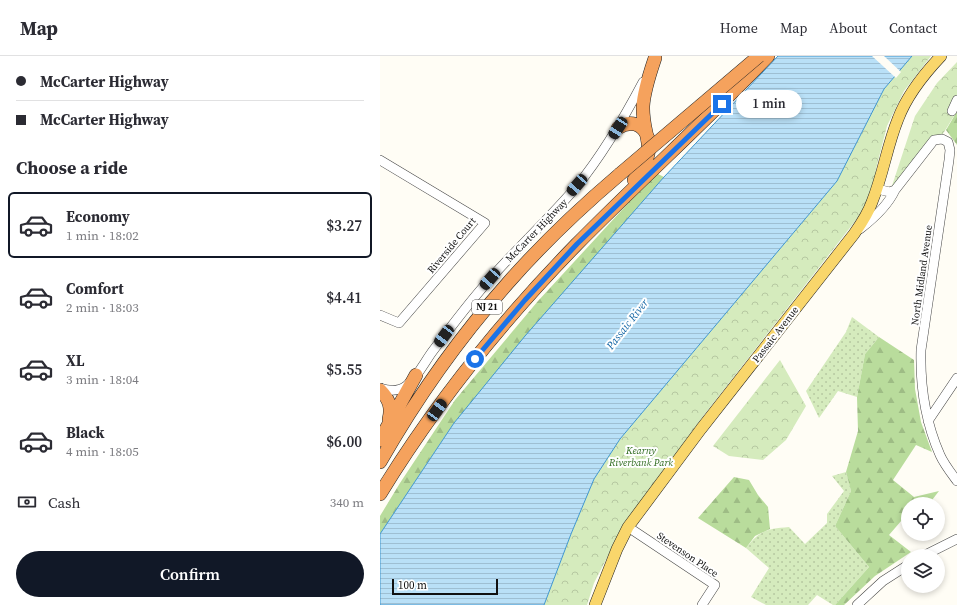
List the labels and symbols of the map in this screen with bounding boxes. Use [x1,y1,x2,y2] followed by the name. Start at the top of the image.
[736,90,802,118] callout: 1 min
[713,95,731,113] route end
[606,115,630,141] car
[565,172,589,198] car
[503,195,571,265] street label: McCarter Highway
[424,214,479,276] street label: Riverside Court
[908,224,935,326] street label: North Midland Avenue
[478,266,502,292] car
[602,296,652,353] water label: Passaic River
[472,300,502,314] road number: NJ 21
[749,304,801,365] street label: Passaic Avenue
[432,323,456,349] car
[466,350,484,368] route start
[425,397,449,423] car
[608,444,673,469] park label: Kearny Riverbank Park
[655,529,721,580] street label: Stevenson Place
[392,577,498,596] scale bar

